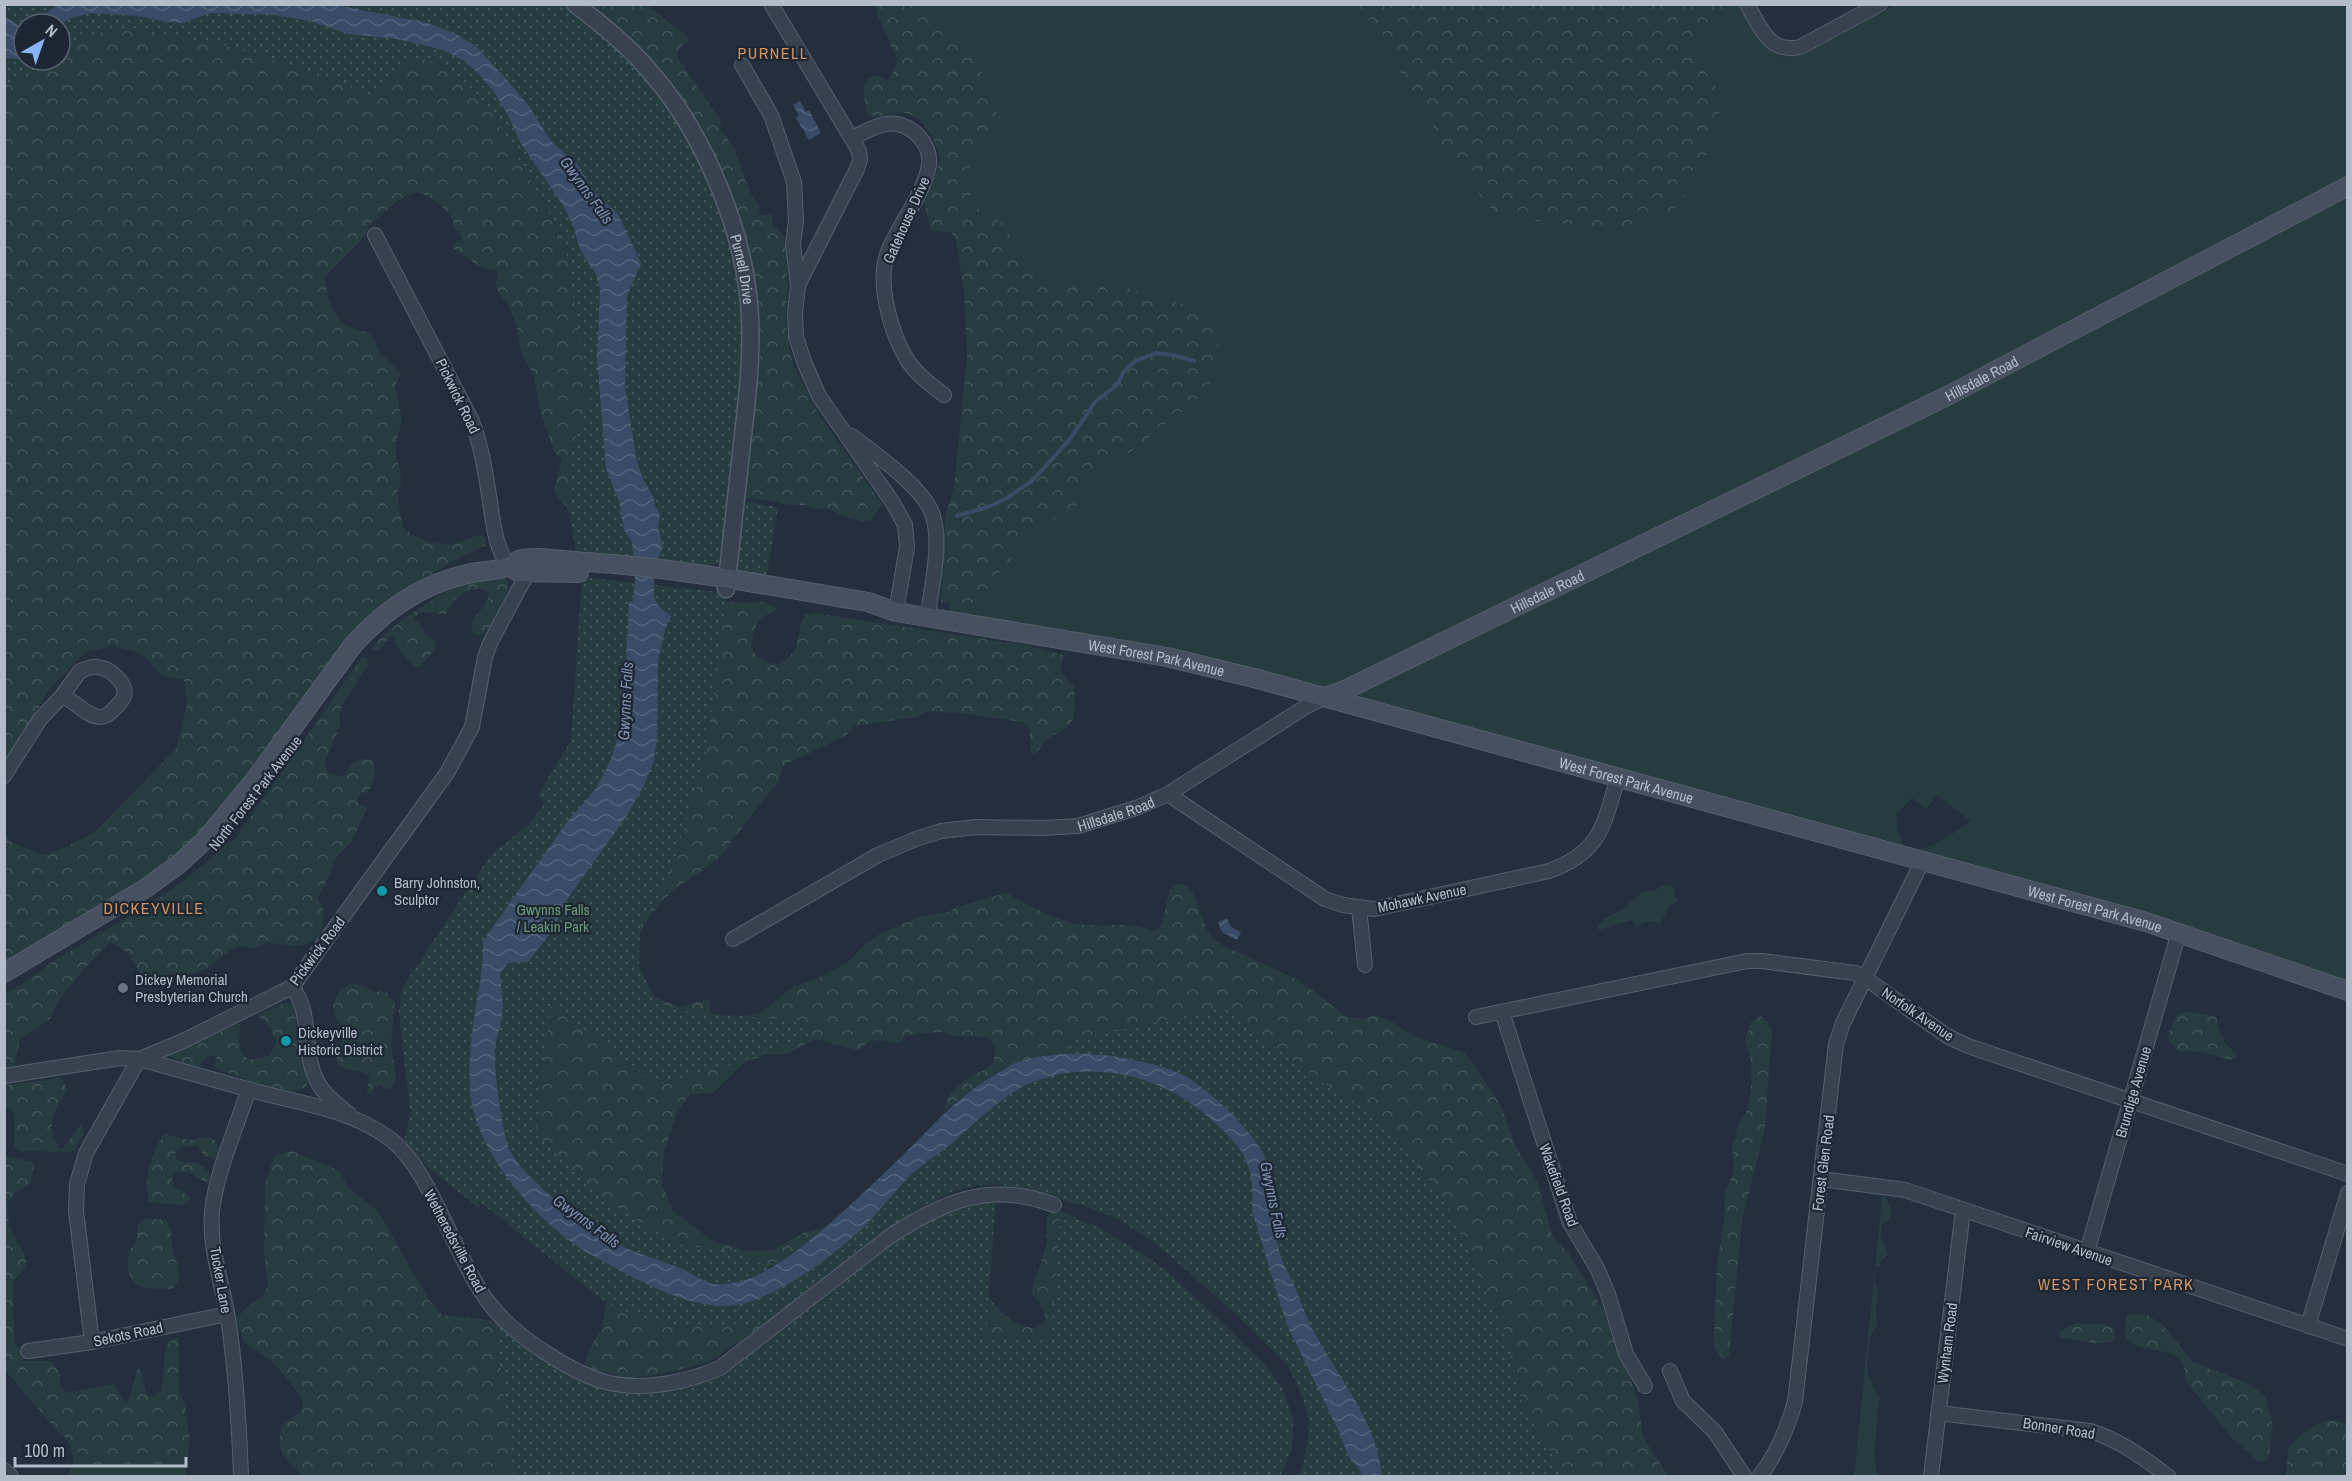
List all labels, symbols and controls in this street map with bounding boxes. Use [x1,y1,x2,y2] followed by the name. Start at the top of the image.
[12,12,72,72] north arrow
[41,19,62,42] text: N
[737,42,809,64] district label: PURNELL
[555,152,619,228] water label: Gwynns Falls
[877,173,935,267] street label: Gatehouse Drive
[726,232,760,305] street label: Purnell Drive
[1941,350,2022,406] street label: Hillsdale Road
[431,355,485,437] street label: Pickwick Road
[1506,564,1588,618] street label: Hillsdale Road
[1087,634,1227,681] street label: West Forest Park Avenue
[612,661,638,741] water label: Gwynns Falls
[203,731,307,855] street label: North Forest Park Avenue
[1557,751,1696,808] street label: West Forest Park Avenue
[1075,791,1158,836] street label: Hillsdale Road
[394,872,480,910] place label: Barry Johnston, Sculptor
[1376,878,1468,918] street label: Mohawk Avenue
[2026,880,2165,937] street label: West Forest Park Avenue
[375,884,389,898] marker: Barry Johnston, Sculptor
[103,897,205,919] district label: DICKEYVILLE
[516,899,590,937] park label: Gwynns Falls / Leakin Park
[284,912,350,990] street label: Pickwick Road
[135,969,248,1007] place label: Dickey Memorial Presbyterian Church
[116,981,130,995] marker: Dickey Memorial Presbyterian Church
[1878,982,1958,1046] street label: Norfolk Avenue
[298,1022,383,1060] place label: Dickeyville Historic District
[279,1034,293,1048] marker: Dickeyville Historic District
[2110,1044,2156,1140] street label: Brundige Avenue
[1807,1114,1839,1212] street label: Forest Glen Road
[1534,1141,1584,1229] street label: Wakefield Road
[1255,1159,1293,1241] water label: Gwynns Falls
[419,1186,491,1296] street label: Wetheredsville Road
[549,1189,625,1253] water label: Gwynns Falls
[2023,1221,2116,1271] street label: Fairview Avenue
[205,1245,237,1315] street label: Tucker Lane
[2038,1273,2194,1295] district label: WEST FOREST PARK
[1932,1301,1962,1385] street label: Wynham Road
[91,1316,165,1352] street label: Sekots Road
[2022,1412,2096,1444] street label: Bonner Road
[15,1430,186,1468] scale bar
[24,1438,65,1463] text: 100 m

